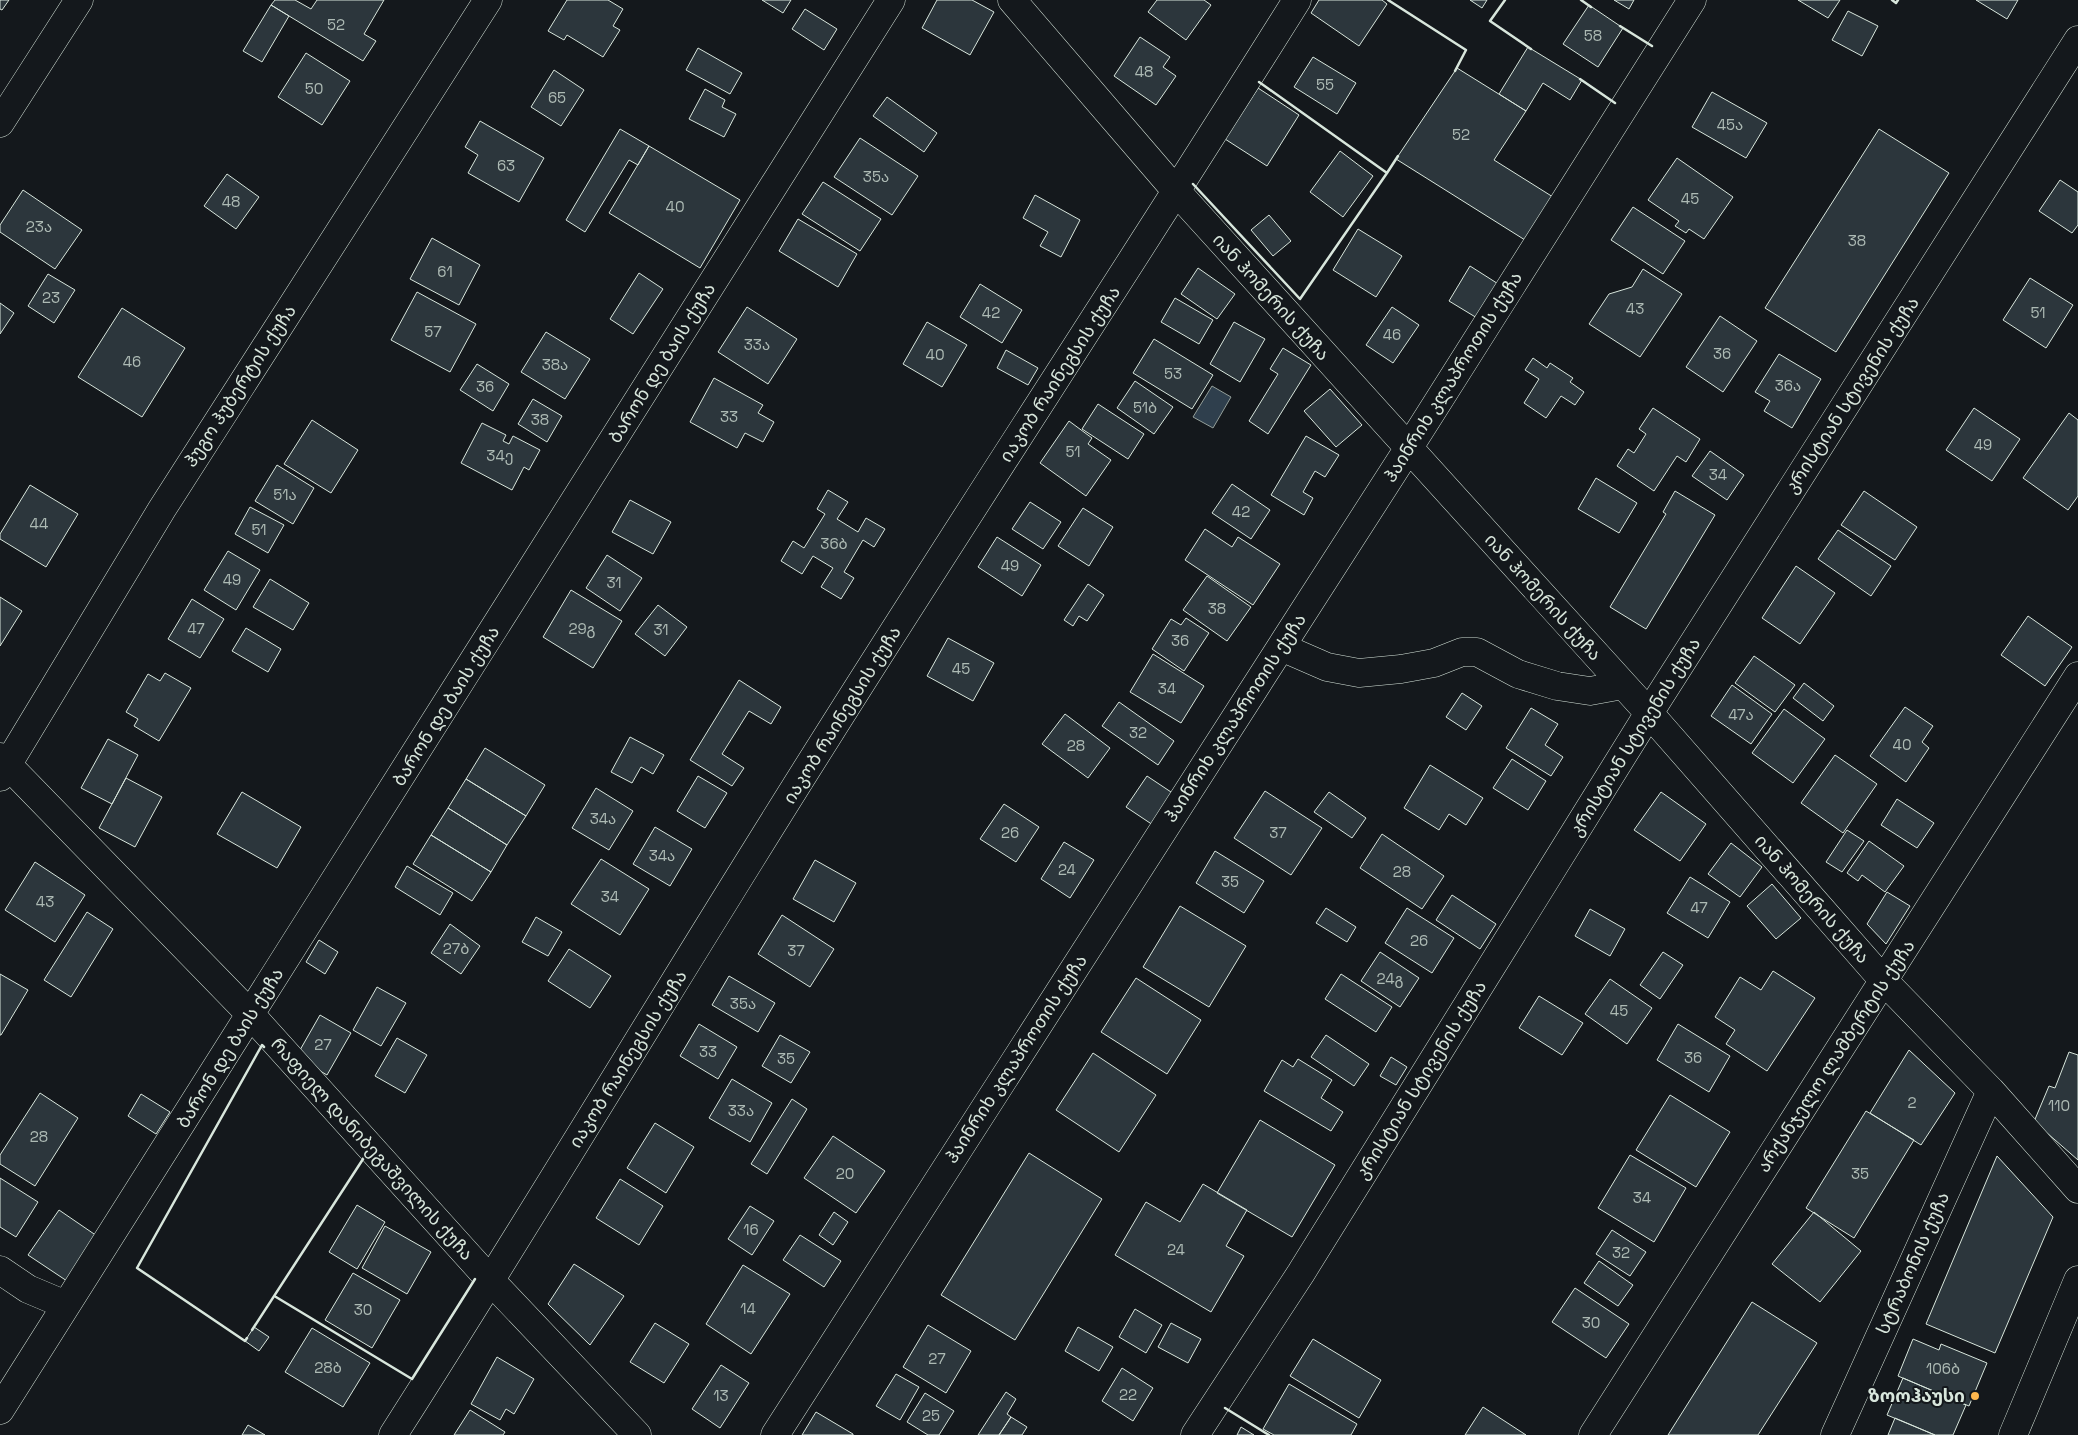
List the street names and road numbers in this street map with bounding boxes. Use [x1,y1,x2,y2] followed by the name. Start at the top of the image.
[1208,228,1335,365] street label: იან ჰომერის ქუჩა
[1378,267,1527,486] street label: ჰაინრიხ კლაპროთის ქუჩა
[603,278,720,447] street label: ბარონ დე ბაის ქუჩა
[994,281,1125,466] street label: იაკობ რაინეგსის ქუჩა
[1779,292,1924,497] street label: კრისტიან სტივენის ქუჩა
[178,300,301,471] street label: ჰუგო ჰუბერტის ქუჩა
[1480,528,1607,665] street label: იან ჰომერის ქუჩა
[1158,609,1311,826] street label: ჰაინრიხ კლაპროთის ქუჩა
[387,621,504,790] street label: ბარონ დე ბაის ქუჩა
[777,621,906,808] street label: იაკობ რაინეგსის ქუჩა
[1564,633,1705,840] street label: კრისტიან სტივენის ქუჩა
[1750,829,1875,968] street label: იან ჰომერის ქუჩა
[1752,935,1920,1176] street label: არქანჯელო ლამბერტის ქუჩა
[939,950,1092,1167] street label: ჰაინრიხ კლაპროთის ქუჩა
[171,963,288,1132] street label: ბარონ დე ბაის ქუჩა
[563,965,692,1152] street label: იაკობ რაინეგსის ქუჩა
[1350,976,1491,1183] street label: კრისტიან სტივენის ქუჩა
[266,1033,479,1265] street label: რაფიელ დანიბეგაშვილის ქუჩა
[1871,1188,1954,1337] street label: სტრაბონის ქუჩა

